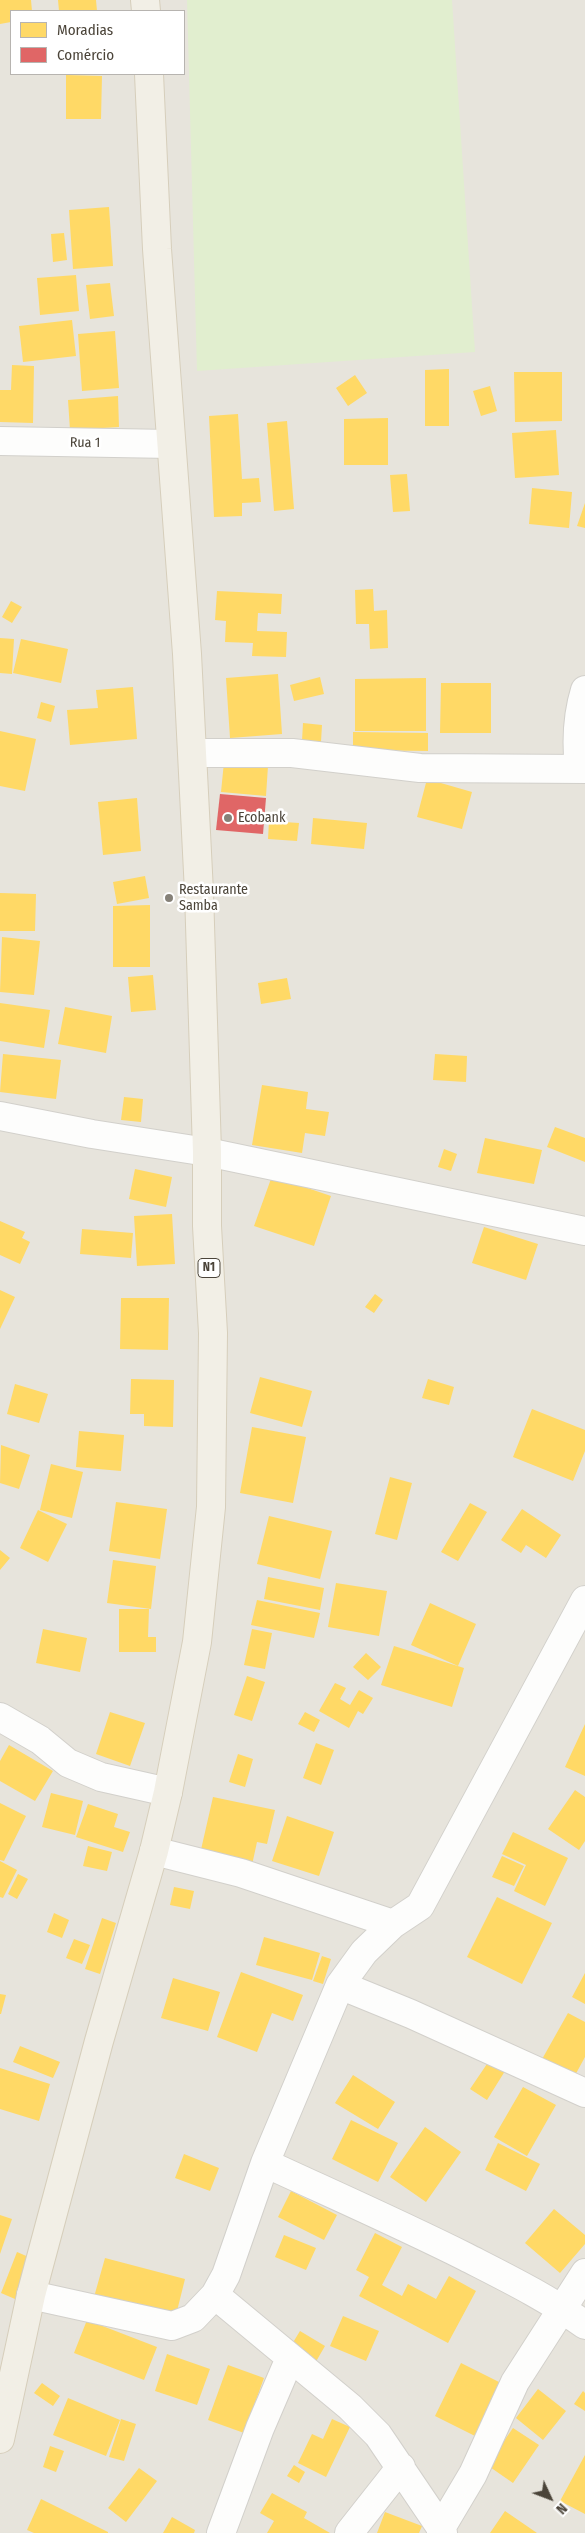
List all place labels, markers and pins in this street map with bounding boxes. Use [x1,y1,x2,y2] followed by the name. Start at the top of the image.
[238,810,285,826] place label: Ecobank
[222,812,234,824] marker: Ecobank
[179,882,248,914] place label: Restaurante Samba
[163,892,175,904] marker: Restaurante Samba

